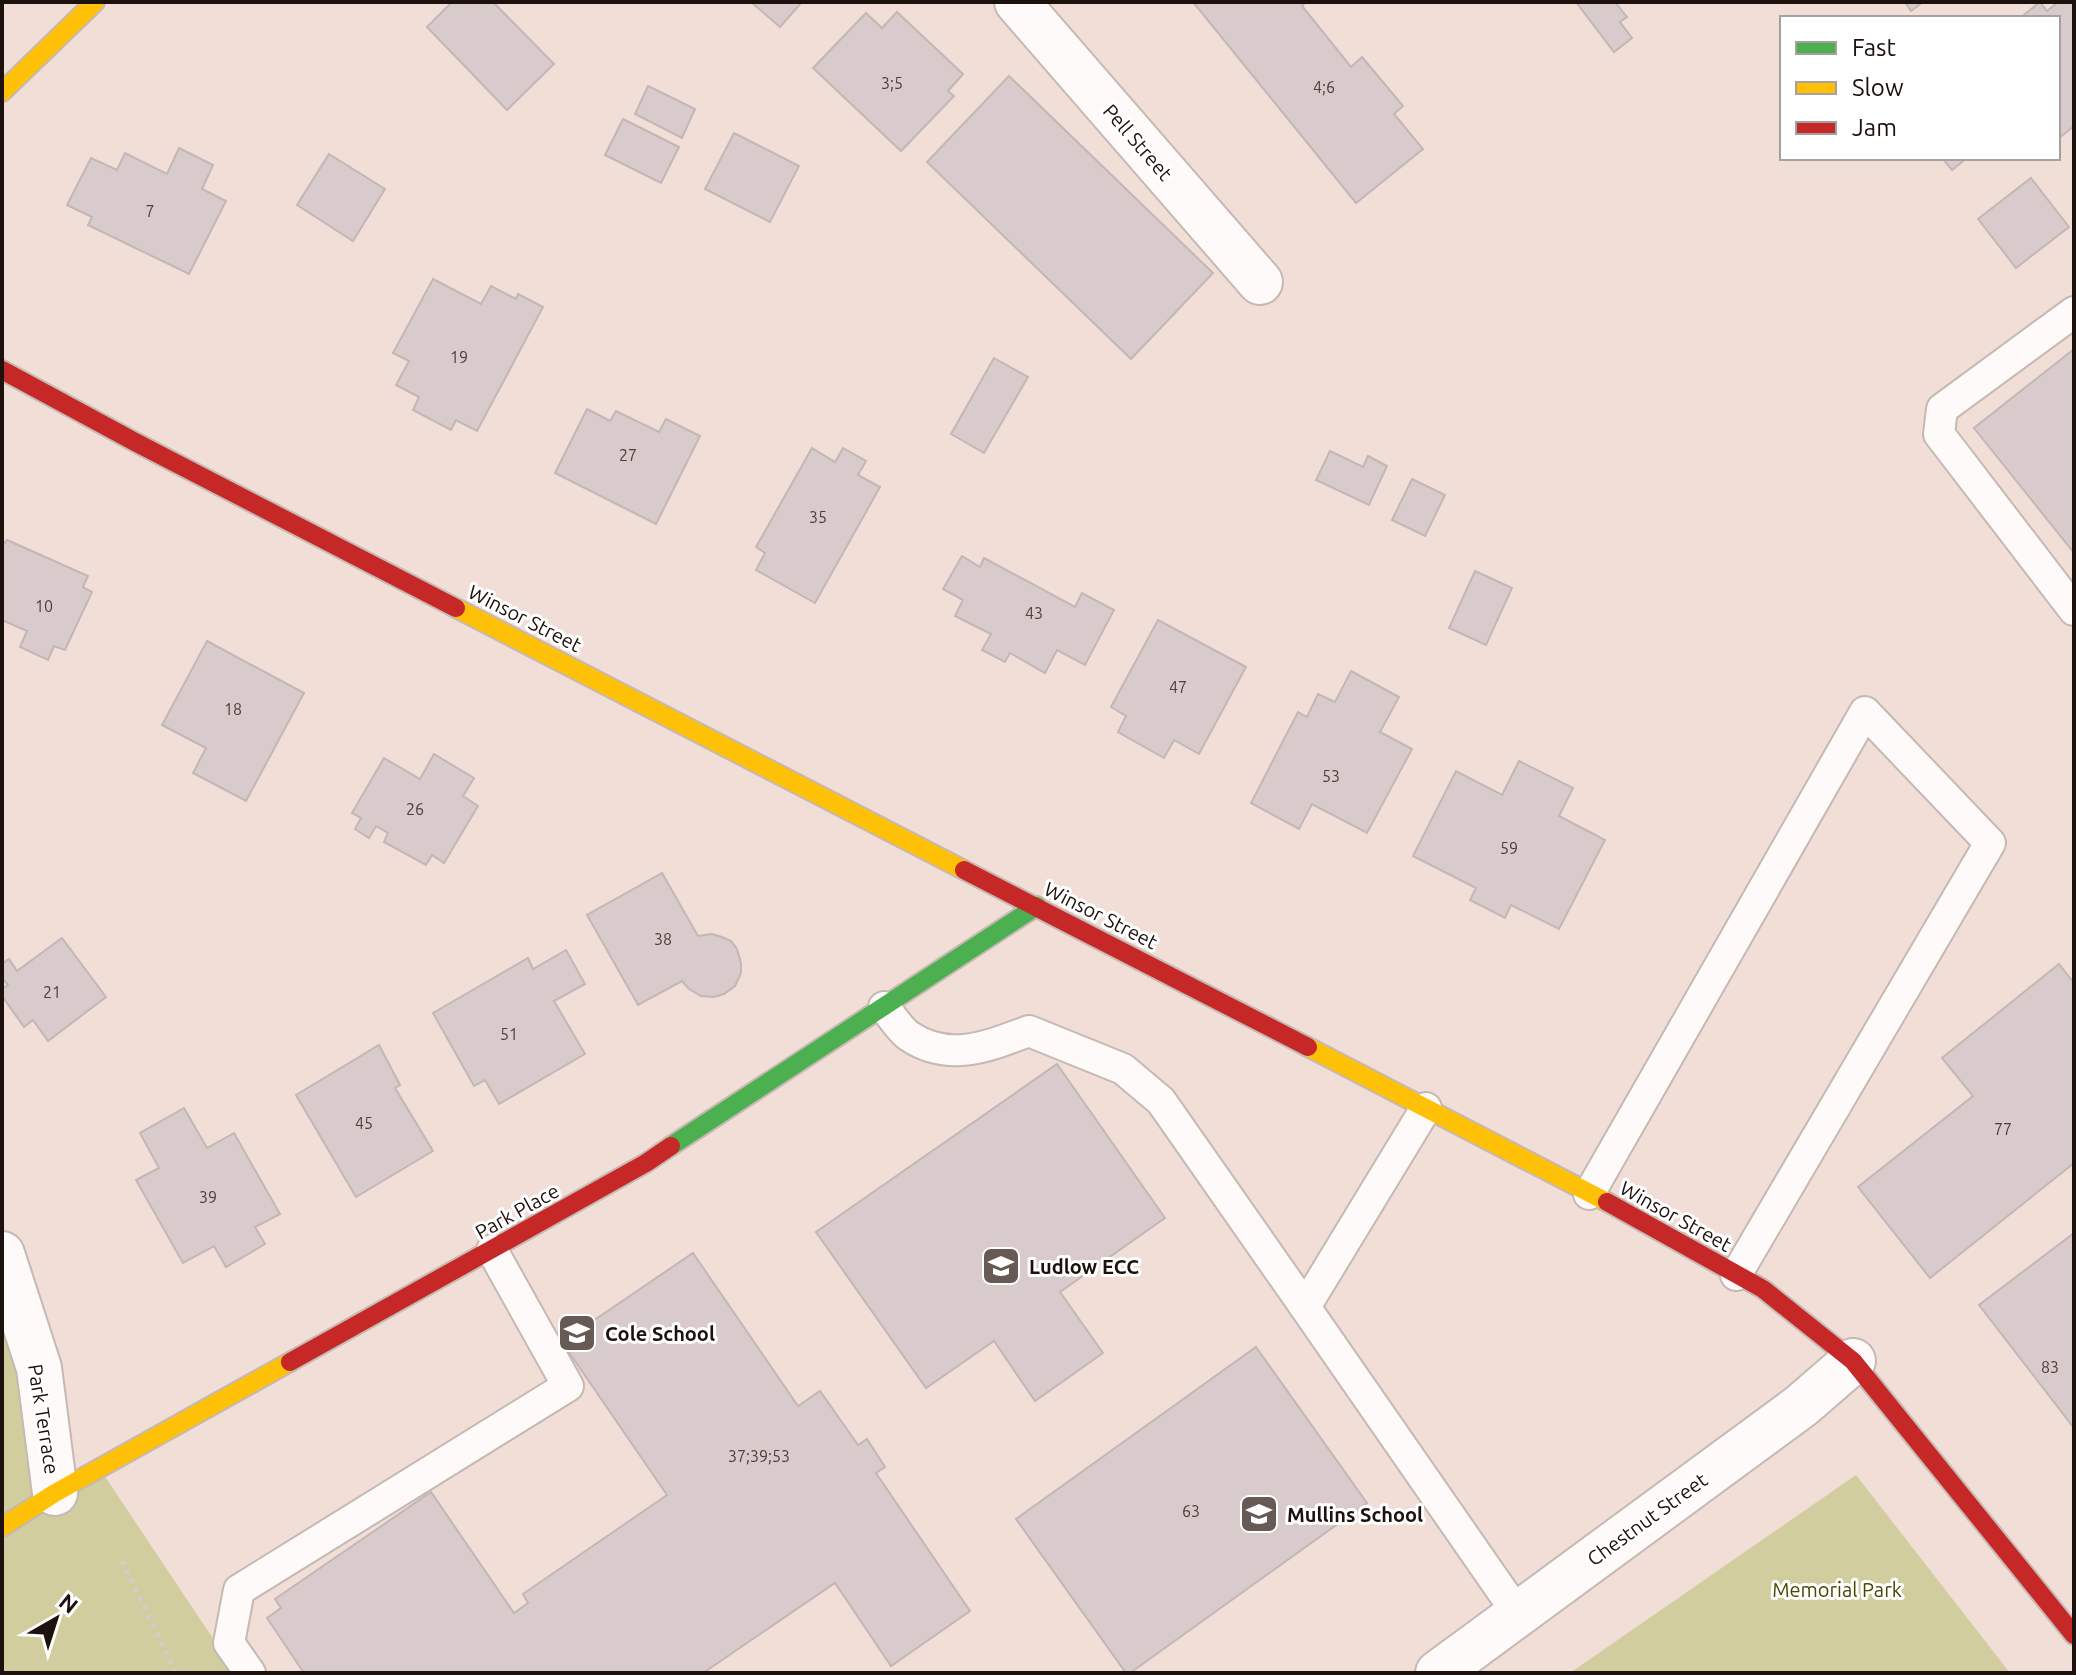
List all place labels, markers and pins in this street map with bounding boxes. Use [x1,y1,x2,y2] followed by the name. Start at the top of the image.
[980,1245,1022,1287] school or university icon: Ludlow ECC
[1029,1255,1139,1278] place label: Ludlow ECC
[556,1312,598,1354] school or university icon: Cole School
[605,1322,715,1345] place label: Cole School
[1238,1493,1280,1535] school or university icon: Mullins School
[1287,1503,1423,1526] place label: Mullins School

